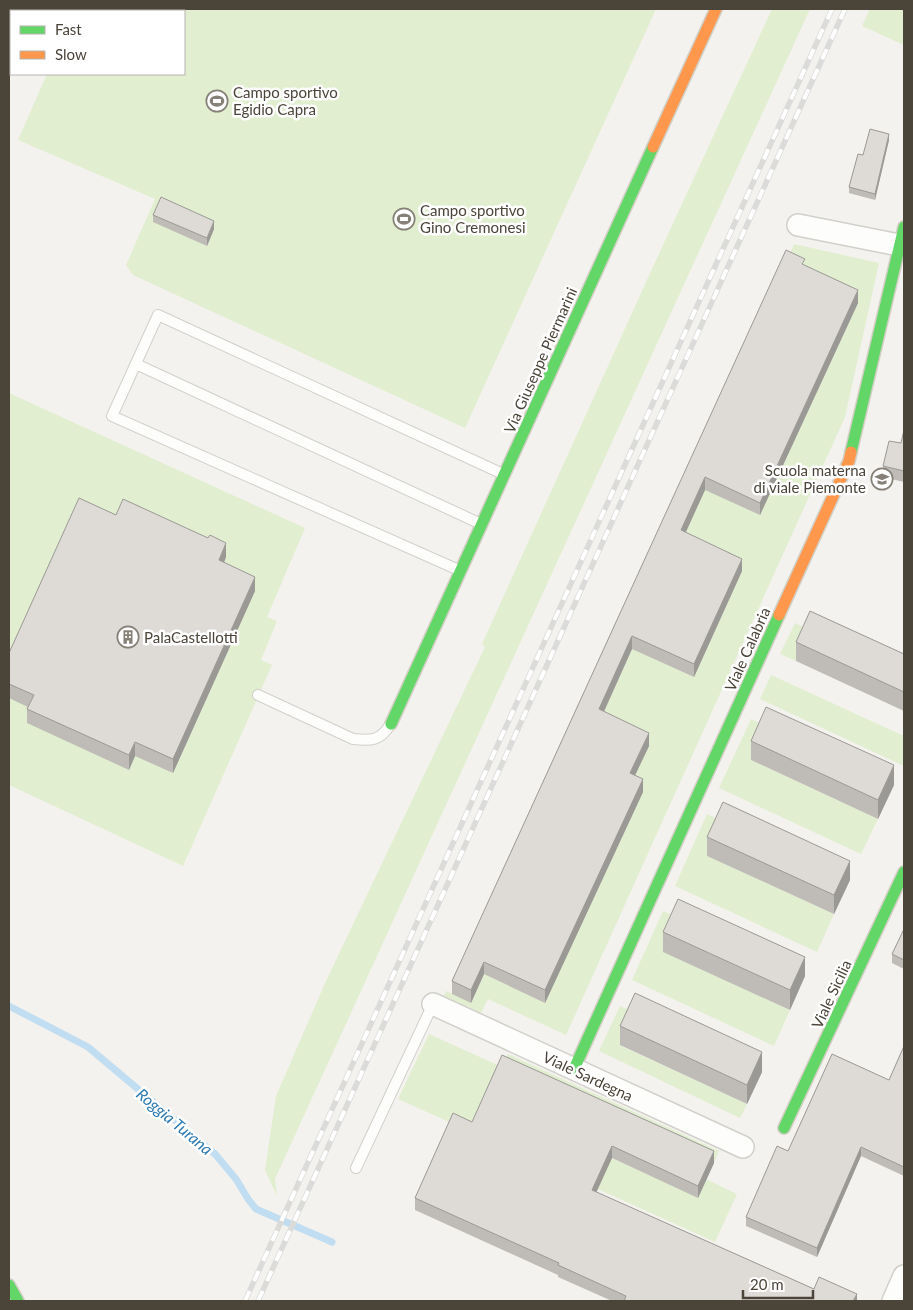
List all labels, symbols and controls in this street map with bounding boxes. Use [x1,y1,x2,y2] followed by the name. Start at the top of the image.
[10,10,185,75] legend
[55,20,82,38] text: Fast
[55,45,87,63] text: Slow
[233,83,338,118] place label: Campo sportivo Egidio Capra
[205,89,229,113] sports icon: Campo sportivo Egidio Capra
[420,201,526,236] place label: Campo sportivo Gino Cremonesi
[392,207,416,231] sports icon: Campo sportivo Gino Cremonesi
[500,284,580,436] street label: Via Giuseppe Piermarini
[754,461,866,496] place label: Scuola materna di viale Piemonte
[870,467,894,491] school or university icon: Scuola materna di viale Piemonte
[720,604,774,694] street label: Viale Calabria
[116,625,140,649] building icon: PalaCastellotti
[144,628,238,646] place label: PalaCastellotti
[807,957,855,1031] street label: Viale Sicilia
[540,1047,636,1105] street label: Viale Sardegna
[133,1084,217,1158] water label: Roggia Turana
[743,1268,813,1300] scale bar
[750,1275,784,1293] text: 20 m

